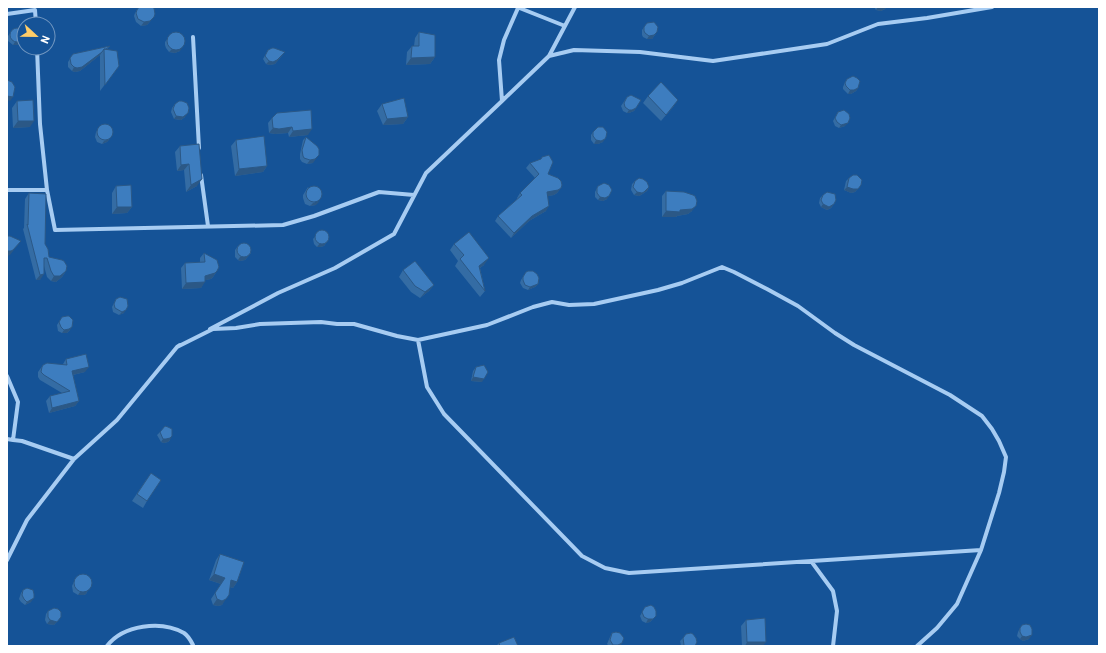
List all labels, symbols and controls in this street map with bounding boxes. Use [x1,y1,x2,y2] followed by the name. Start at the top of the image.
[16,16,56,56] north arrow
[38,34,53,46] text: N

